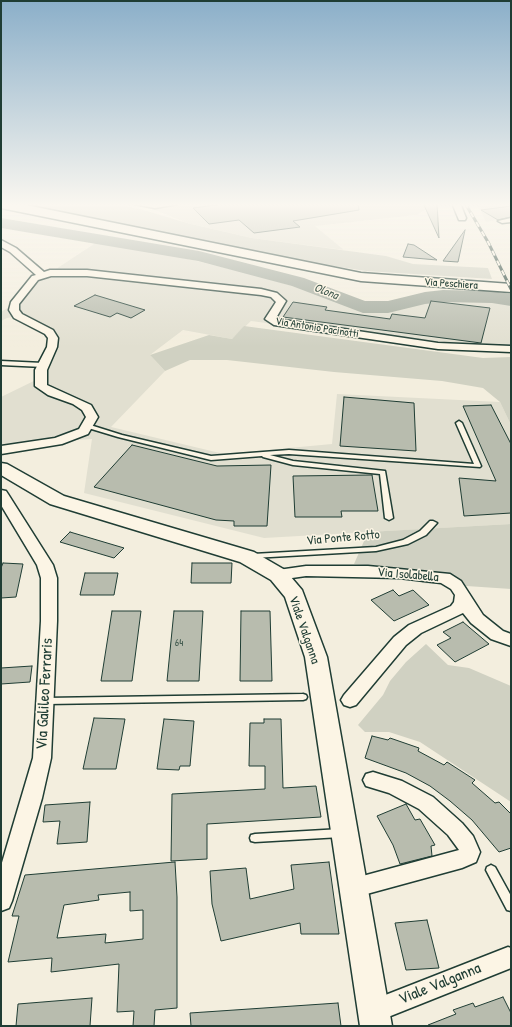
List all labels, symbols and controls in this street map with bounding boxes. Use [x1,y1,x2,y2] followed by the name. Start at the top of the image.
[424,276,478,292] street label: Via Peschiera
[312,281,340,303] water label: Olona
[274,315,360,341] street label: Via Antonio Pacinotti
[306,527,380,549] street label: Via Ponte Rotto
[377,565,439,585] street label: Via Isolabella
[285,594,323,666] street label: Viale Valganna
[175,636,183,650] house number: 64
[32,638,58,750] street label: Via Galileo Ferraris
[396,959,484,1009] street label: Viale Valganna

